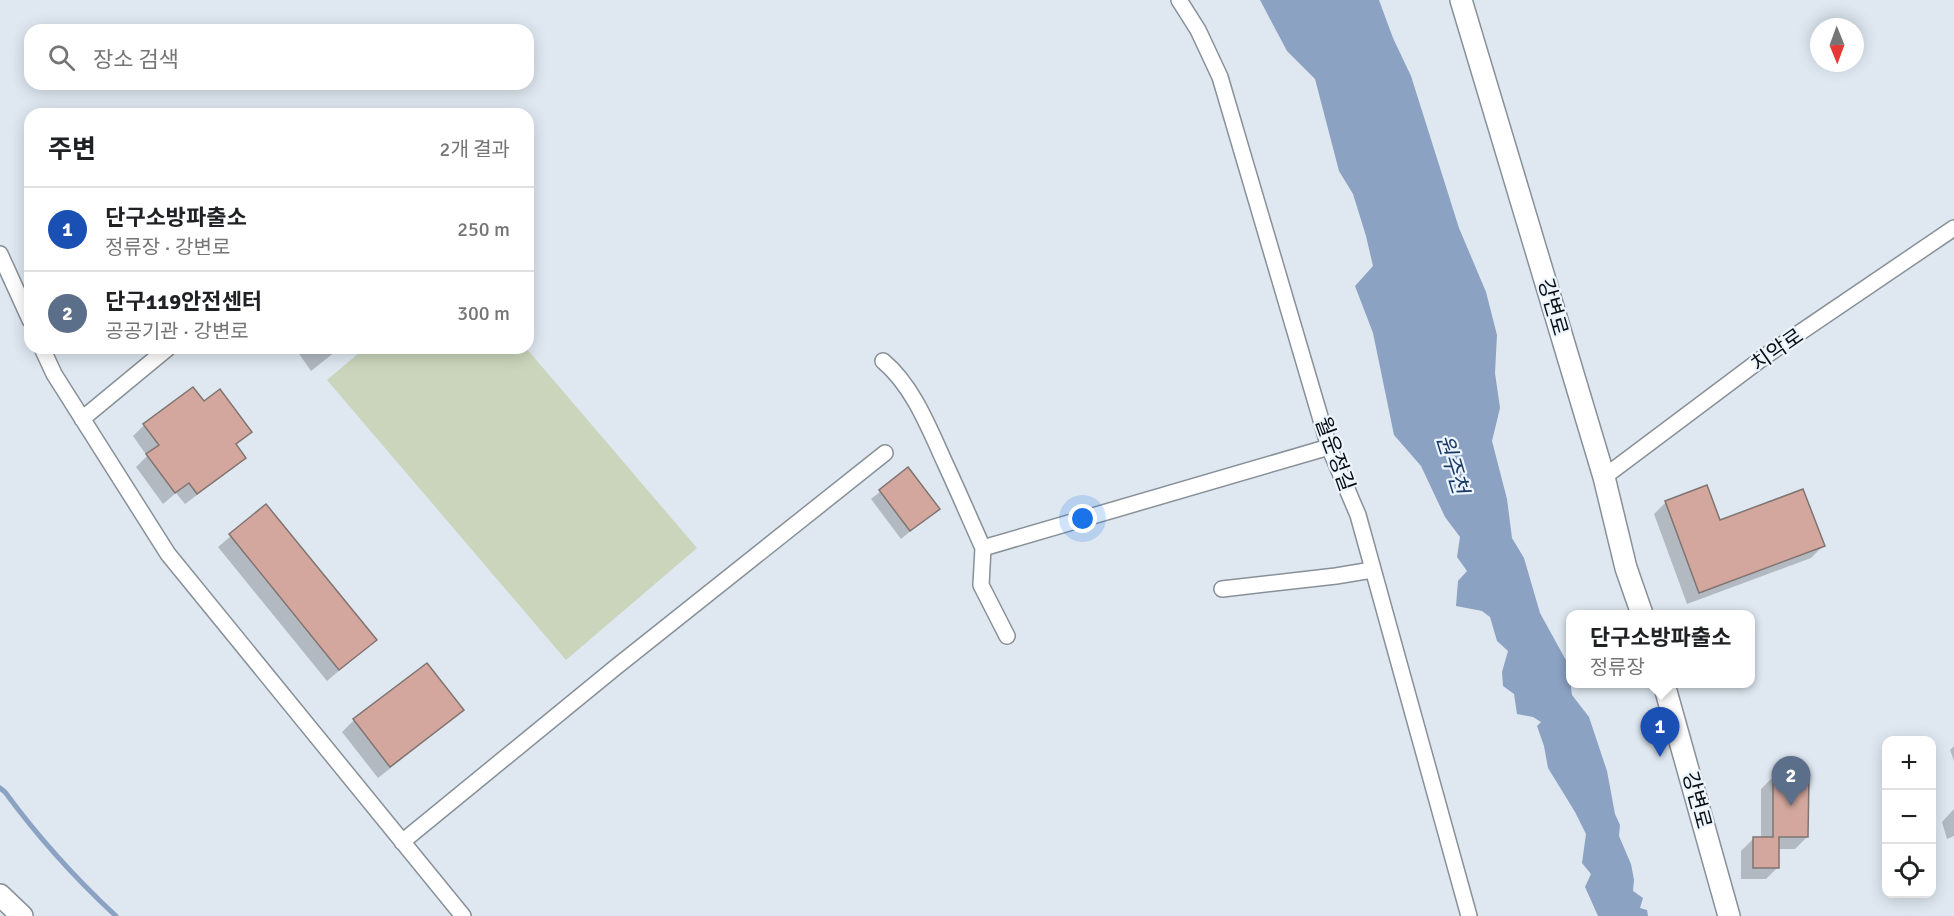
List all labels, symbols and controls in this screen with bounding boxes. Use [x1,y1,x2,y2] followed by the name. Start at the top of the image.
[1810,18,1864,72] north arrow
[24,24,534,90] search box
[45,41,78,74] icon: search
[93,46,179,73] text: 장소 검색
[48,134,96,166] text: 주변
[440,137,510,162] text: 2개 결과
[105,204,247,231] text: 단구소방파출소
[62,217,73,242] text: 1
[457,217,510,242] text: 250 m
[105,235,230,260] text: 정류장 · 강변로
[1533,276,1573,338] street label: 강변로
[105,288,262,315] text: 단구119안전센터
[62,301,73,326] text: 2
[457,301,510,326] text: 300 m
[105,319,249,344] text: 공공기관 · 강변로
[1746,323,1808,377] street label: 치악로
[1310,413,1360,495] street label: 월운정길
[1431,431,1475,500] water label: 원주천
[1068,504,1097,533] your location
[1566,610,1755,688] popup
[1590,624,1731,651] text: 단구소방파출소
[1590,655,1645,680] text: 정류장
[1640,708,1680,757] pin: 1
[1882,736,1936,898] map controls
[1882,736,1936,790] button: +
[1772,756,1810,806] pin: 2
[1677,769,1717,831] street label: 강변로
[1882,790,1936,844] button: −
[1882,844,1936,898] button: locate

